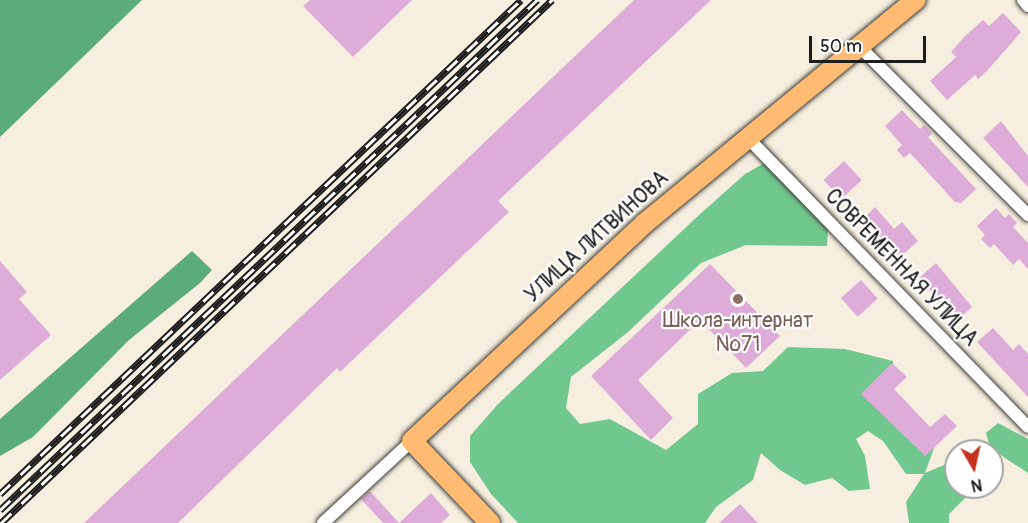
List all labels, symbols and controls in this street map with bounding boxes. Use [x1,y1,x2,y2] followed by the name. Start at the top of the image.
[812,24,929,62] scale bar
[820,35,862,58] text: 50 m
[520,166,674,308] street label: УЛИЦА ЛИТВИНОВА
[819,184,983,352] street label: СОВРЕМЕННАЯ УЛИЦА
[731,292,745,306] marker: Школа-интернат №71
[663,308,813,358] place label: Школа-интернат №71
[944,439,1004,499] north arrow
[970,474,983,496] text: N

